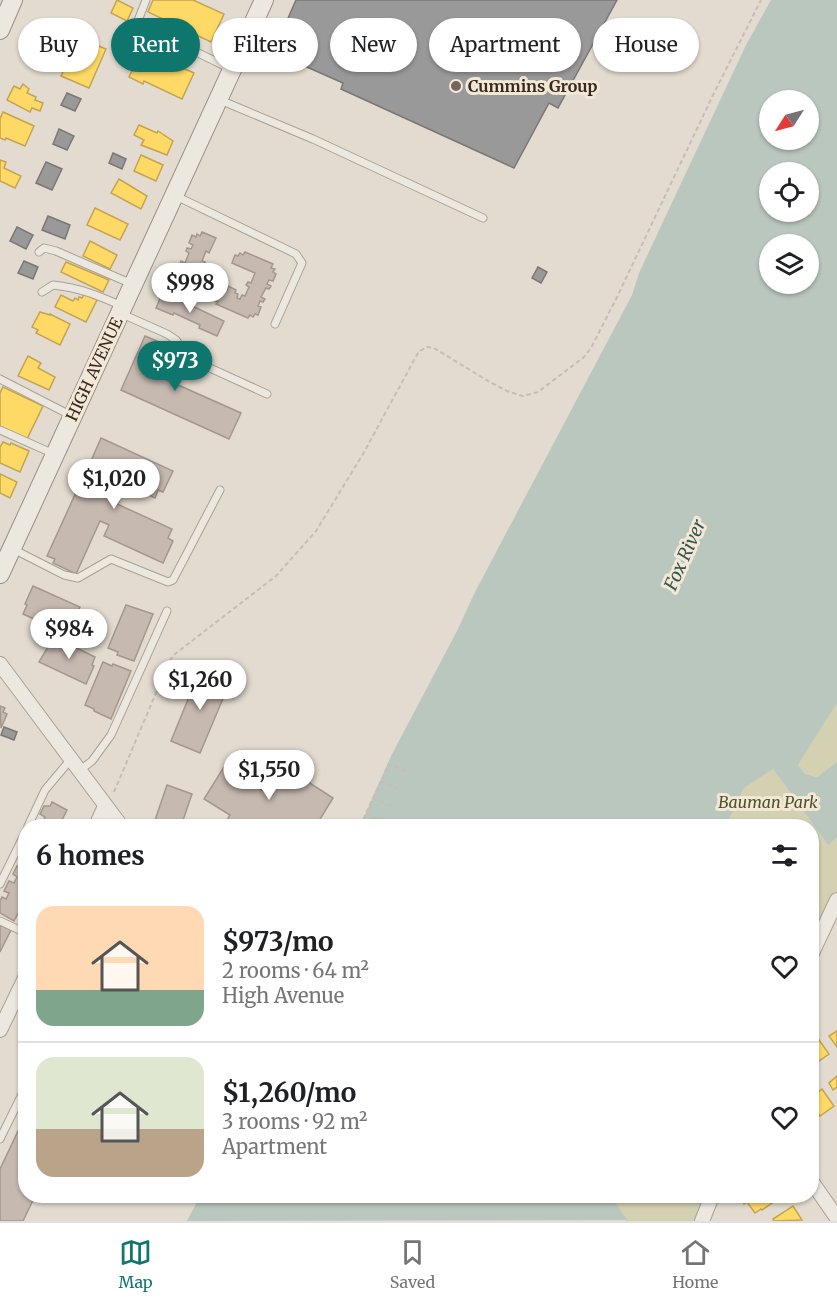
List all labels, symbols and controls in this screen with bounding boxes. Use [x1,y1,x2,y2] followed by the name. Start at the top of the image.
[18,18,99,72] chip: Buy
[111,18,200,72] chip: Rent
[212,18,318,72] chip: Filters
[330,18,417,72] chip: New
[429,18,581,72] chip: Apartment
[593,18,699,72] chip: House
[468,76,597,96] place label: Cummins Group
[449,79,463,93] marker: Cummins Group
[759,90,819,150] north arrow
[759,90,819,294] map controls
[759,162,819,222] button: locate
[759,234,819,294] button: layers
[154,263,226,314] pin: $998
[165,270,215,295] text: $998
[61,313,127,424] street label: HIGH AVENUE
[139,341,211,392] pin: $973
[151,348,199,373] text: $973
[65,459,163,510] pin: $1,020
[82,466,146,491] text: $1,020
[658,515,711,595] water label: Fox River
[33,609,105,660] pin: $984
[44,616,94,641] text: $984
[151,660,249,711] pin: $1,260
[167,667,233,692] text: $1,260
[220,750,318,801] pin: $1,550
[238,757,301,782] text: $1,550
[718,792,818,812] park label: Bauman Park
[36,839,145,872] text: 6 homes
[768,839,801,872] icon: filters
[222,925,334,958] text: $973/mo
[84,930,156,1002] icon: home
[768,950,801,983] icon: heart
[222,958,369,983] text: 2 rooms · 64 m²
[222,983,344,1008] text: High Avenue
[222,1076,356,1109] text: $1,260/mo
[84,1081,156,1153] icon: home
[768,1101,801,1134] icon: heart
[222,1109,368,1134] text: 3 rooms · 92 m²
[222,1134,327,1159] text: Apartment
[119,1236,153,1292] tab: Map
[390,1236,435,1292] tab: Saved
[672,1236,718,1292] tab: Home

